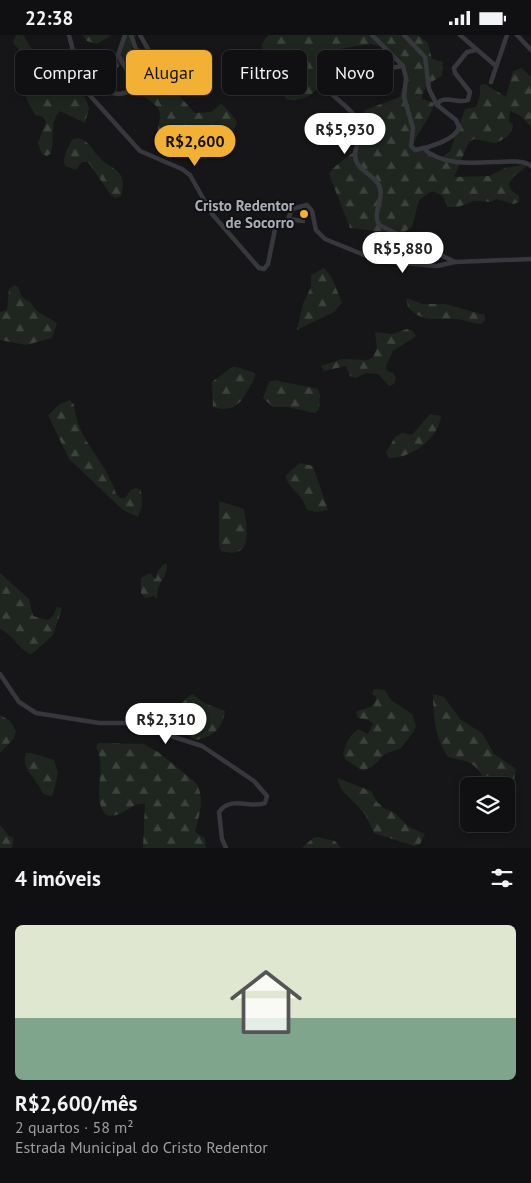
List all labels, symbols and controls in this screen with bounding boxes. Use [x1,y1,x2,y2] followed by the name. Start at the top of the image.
[25,6,73,30] text: 22:38
[15,50,116,95] chip: Comprar
[126,50,212,95] chip: Alugar
[222,50,307,95] chip: Filtros
[317,50,393,95] chip: Novo
[299,113,391,155] pin: R$5,930
[315,119,375,139] text: R$5,930
[149,125,241,167] pin: R$2,600
[165,131,225,151] text: R$2,600
[195,196,295,232] place label: Cristo Redentor de Socorro
[298,208,310,220] marker: Cristo Redentor de Socorro
[357,231,449,274] pin: R$5,880
[373,238,433,258] text: R$5,880
[120,703,212,745] pin: R$2,310
[136,709,196,729] text: R$2,310
[460,777,515,832] map controls
[460,777,515,832] button: layers
[488,864,516,892] icon: filters
[15,865,101,892] text: 4 imóveis
[221,957,311,1047] icon: home
[15,1090,137,1117] text: R$2,600/mês
[15,1117,133,1137] text: 2 quartos · 58 m²
[15,1137,268,1157] text: Estrada Municipal do Cristo Redentor

